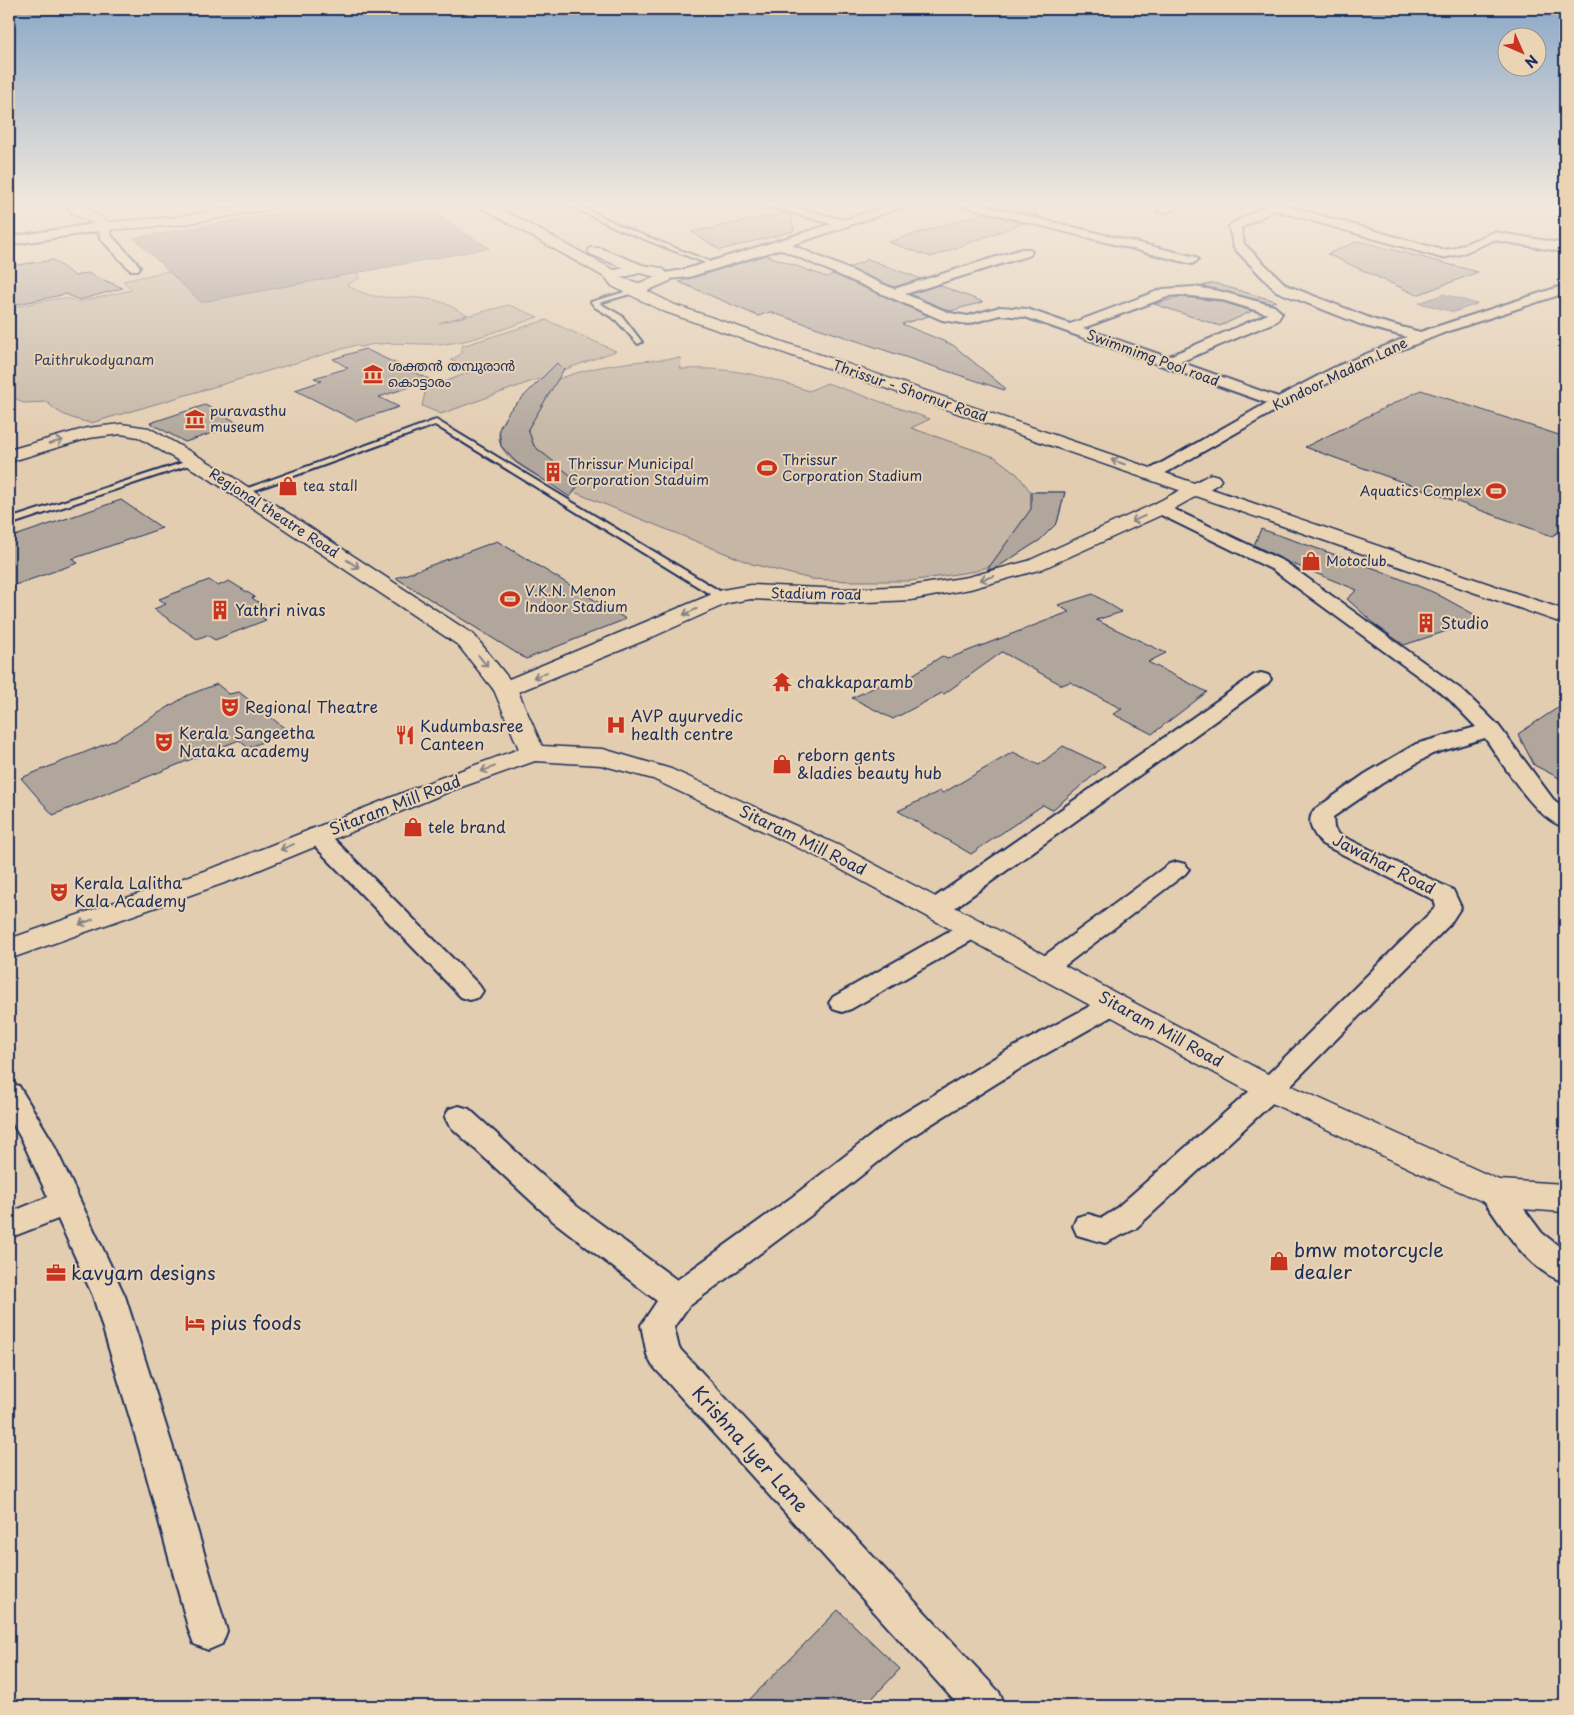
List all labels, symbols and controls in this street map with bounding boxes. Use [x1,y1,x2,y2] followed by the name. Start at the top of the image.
[1496,28,1546,78] north arrow
[1520,50,1543,73] text: N
[1084,324,1222,391] street label: Swimmimg Pool road
[1269,332,1411,415] street label: Kundoor Madam Lane
[34,349,154,370] park label: Paithrukodyanam
[830,354,991,427] street label: Thrissur - Shornur Road
[388,355,515,392] place label: ശക്തൻ തമ്പുരാൻ കൊട്ടാരം
[362,363,384,385] museum icon: ശക്തൻ തമ്പുരാൻ കൊട്ടാരം
[210,400,286,437] place label: puravasthu museum
[184,408,206,430] museum icon: puravasthu museum
[47,437,63,447] one-way arrow
[782,449,922,486] place label: Thrissur Corporation Stadium
[568,453,709,490] place label: Thrissur Municipal Corporation Staduim
[1110,456,1126,466] one-way arrow
[756,457,778,479] sports icon: Thrissur Corporation Stadium
[542,461,564,483] building icon: Thrissur Municipal Corporation Staduim
[205,463,343,563] street label: Regional theatre Road
[277,475,299,497] shop icon: tea stall
[303,475,358,496] place label: tea stall
[1360,480,1481,501] place label: Aquatics Complex
[1485,480,1507,502] sports icon: Aquatics Complex
[1131,514,1146,524] one-way arrow
[1300,550,1322,572] shop icon: Motoclub
[1326,550,1386,571] place label: Motoclub
[346,559,360,569] one-way arrow
[979,574,995,584] one-way arrow
[525,580,628,617] place label: V.K.N. Menon Indoor Stadium
[770,582,862,605] street label: Stadium road
[499,588,521,610] sports icon: V.K.N. Menon Indoor Stadium
[235,597,326,621] place label: Yathri nivas
[209,599,231,621] building icon: Yathri nivas
[683,608,698,617] one-way arrow
[1441,610,1489,634] place label: Studio
[1415,612,1437,634] building icon: Studio
[477,654,488,667] one-way arrow
[797,669,913,693] place label: chakkaparamb
[533,670,548,680] one-way arrow
[771,671,793,693] temple icon: chakkaparamb
[245,694,378,718] place label: Regional Theatre
[219,696,241,718] theatre icon: Regional Theatre
[631,703,743,745] place label: AVP ayurvedic health centre
[420,713,524,755] place label: Kudumbasree Canteen
[605,714,627,736] hospital icon: AVP ayurvedic health centre
[179,720,315,762] place label: Kerala Sangeetha Nataka academy
[394,724,416,746] restaurant icon: Kudumbasree Canteen
[153,731,175,753] theatre icon: Kerala Sangeetha Nataka academy
[797,742,942,784] place label: reborn gents &ladies beauty hub
[771,753,793,775] shop icon: reborn gents &ladies beauty hub
[480,765,496,774] one-way arrow
[326,768,464,840] street label: Sitaram Mill Road
[736,798,871,880] street label: Sitaram Mill Road
[428,814,506,838] place label: tele brand
[402,816,424,838] shop icon: tele brand
[1329,827,1440,899] street label: Jawahar Road
[280,843,295,853] one-way arrow
[74,870,186,912] place label: Kerala Lalitha Kala Academy
[48,881,70,903] theatre icon: Kerala Lalitha Kala Academy
[78,918,94,927] one-way arrow
[1095,984,1228,1072] street label: Sitaram Mill Road
[1294,1235,1444,1285] place label: bmw motorcycle dealer
[1268,1250,1290,1272] shop icon: bmw motorcycle dealer
[71,1258,216,1286] place label: kavyam designs
[45,1262,67,1284] office icon: kavyam designs
[210,1308,301,1336] place label: pius foods
[184,1312,206,1334] hotel icon: pius foods
[686,1379,815,1518] street label: Krishna Iyer Lane

